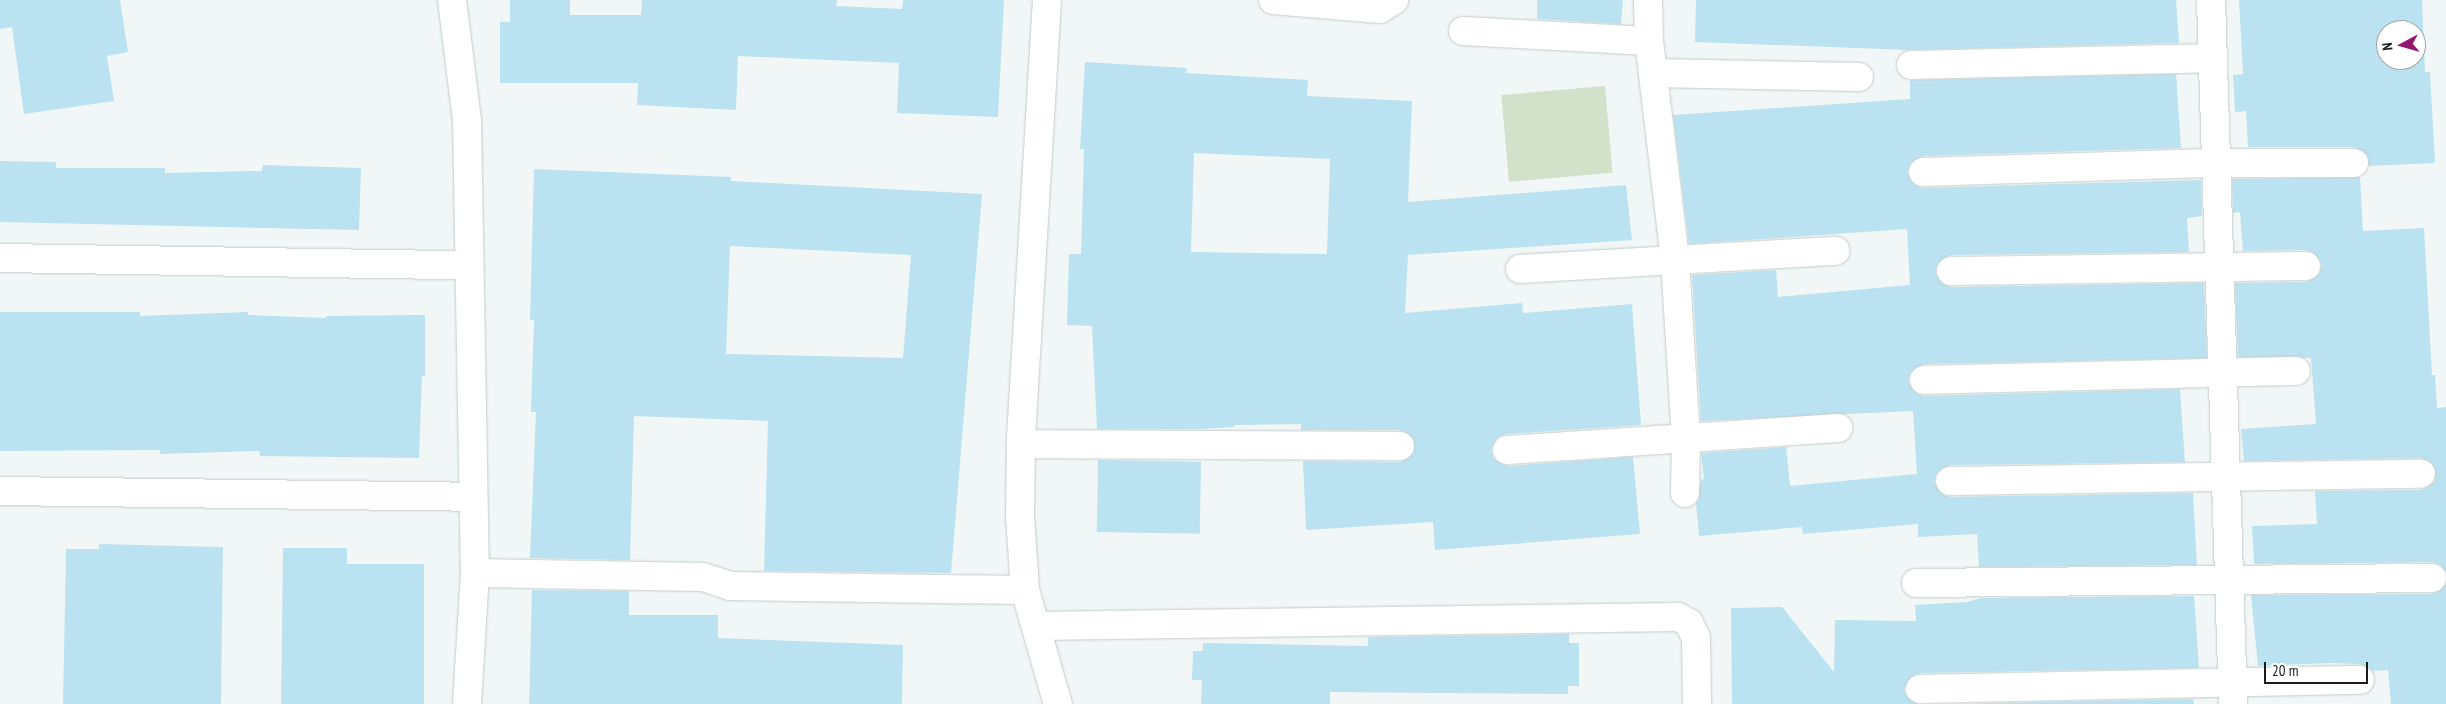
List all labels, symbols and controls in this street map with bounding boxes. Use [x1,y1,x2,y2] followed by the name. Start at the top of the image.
[2376,20,2426,70] north arrow
[2378,42,2396,51] text: N
[2266,652,2370,684] scale bar
[2272,661,2298,680] text: 20 m

